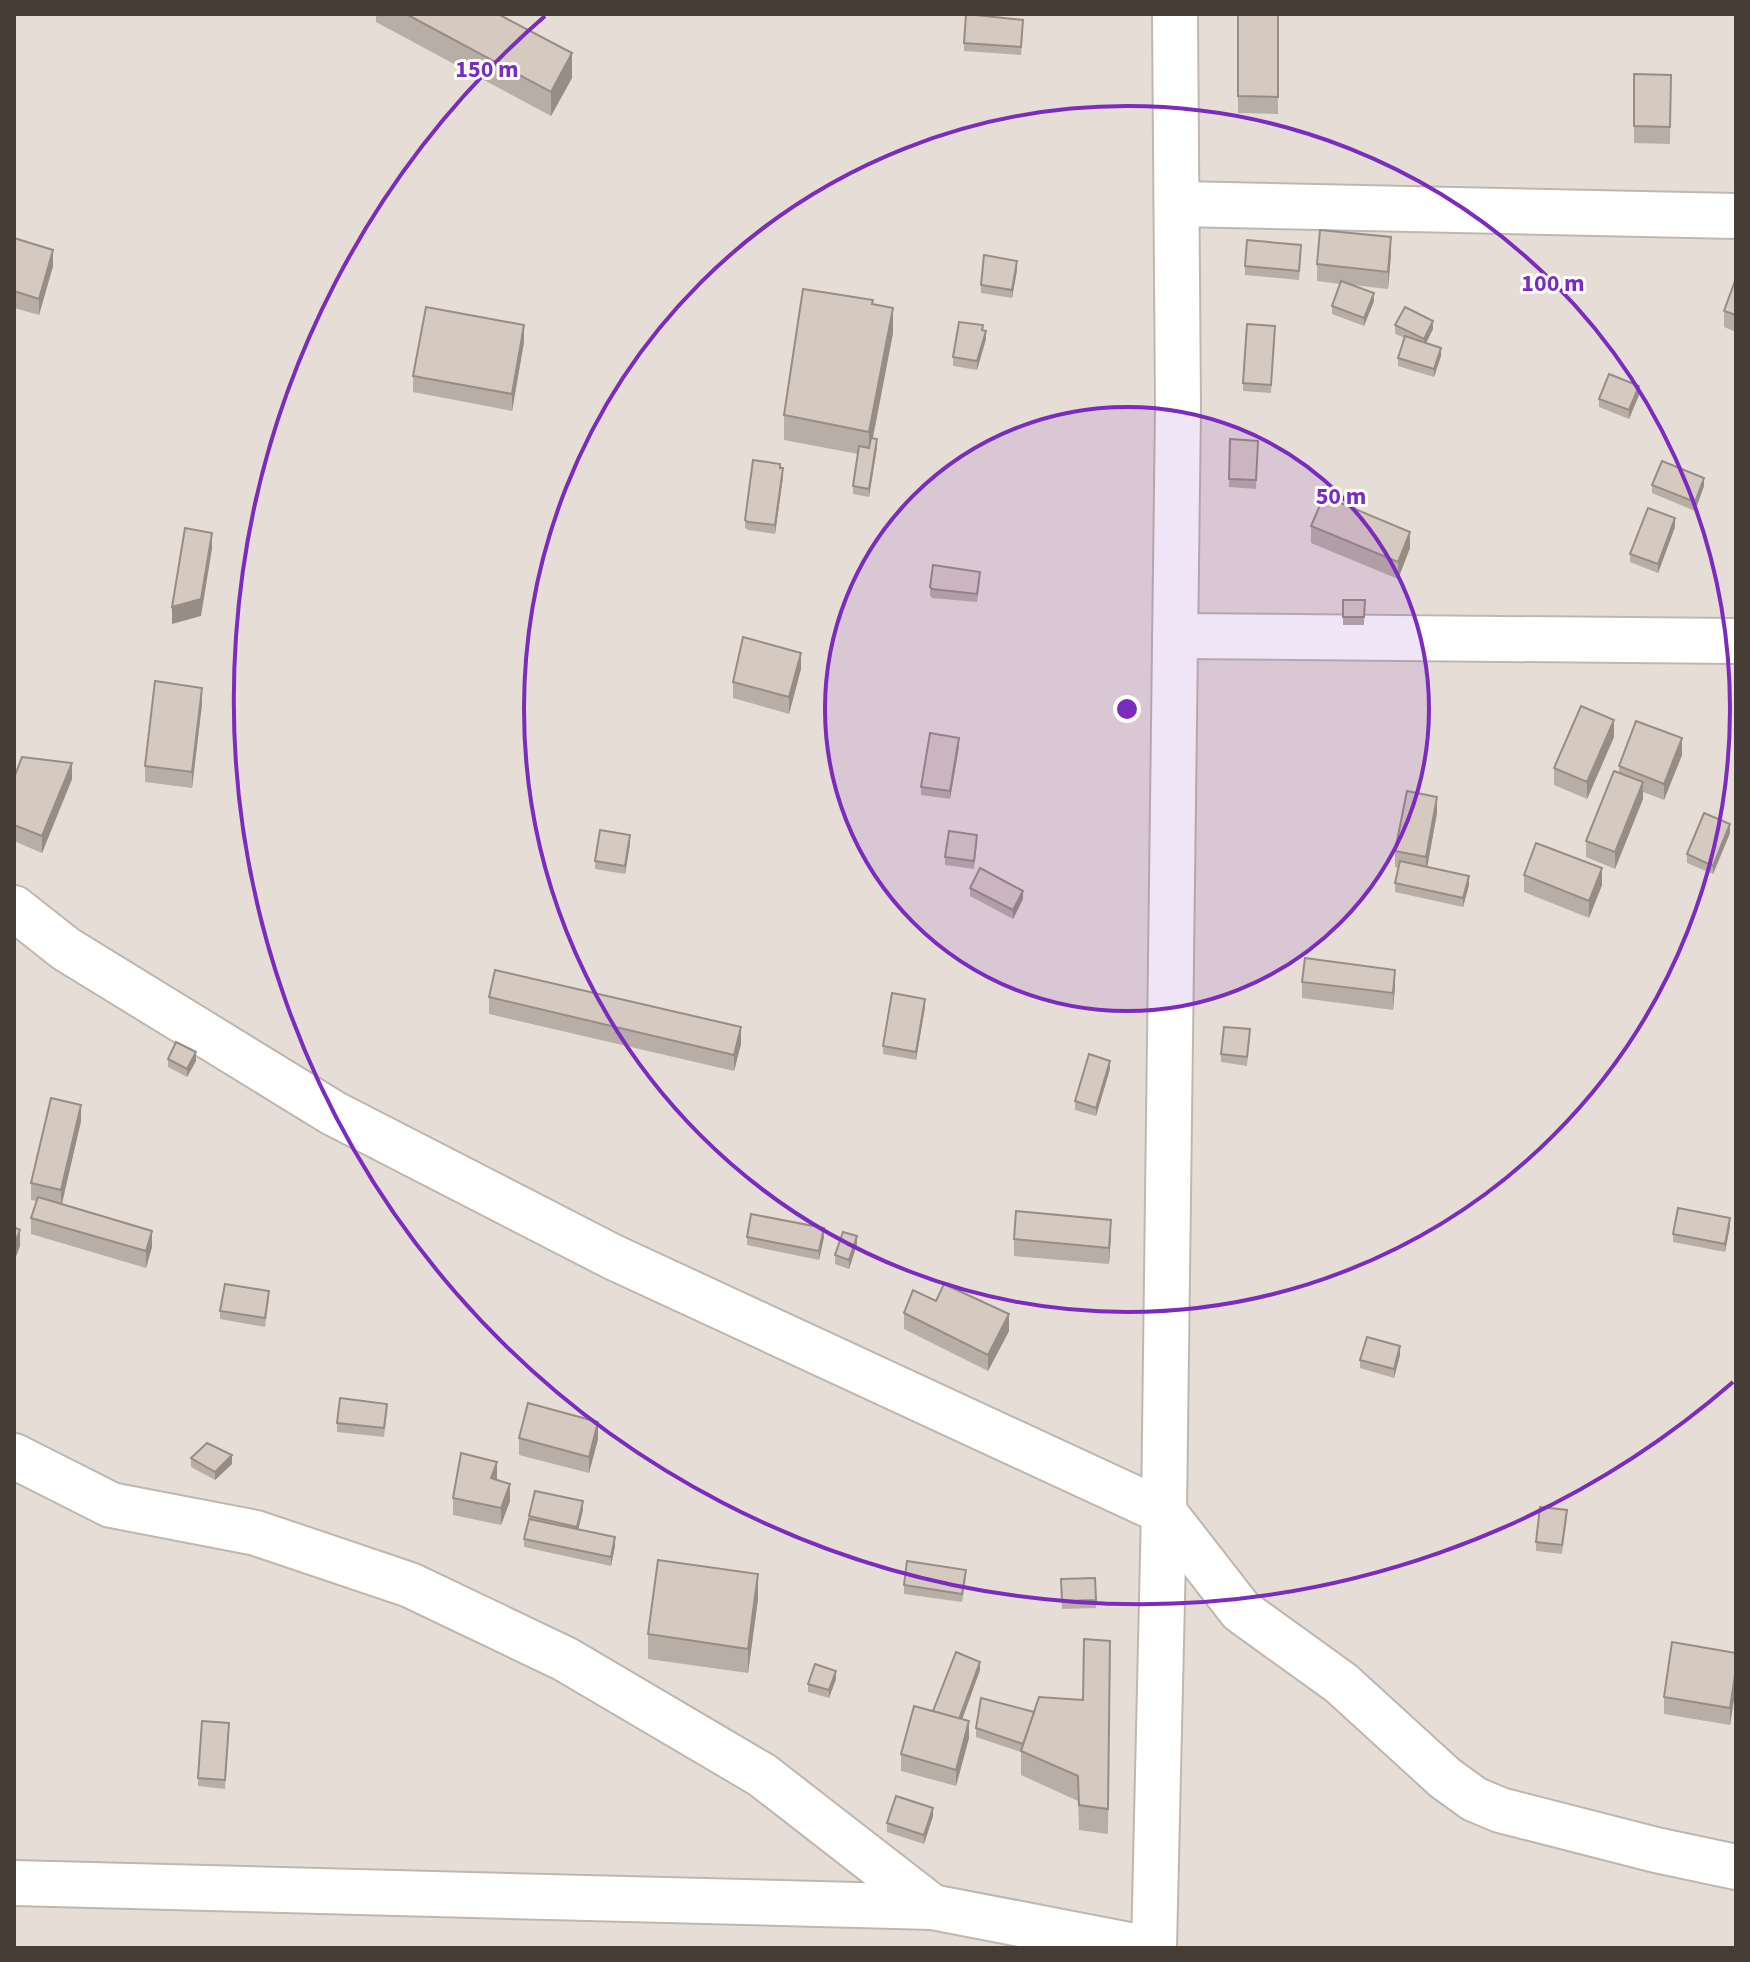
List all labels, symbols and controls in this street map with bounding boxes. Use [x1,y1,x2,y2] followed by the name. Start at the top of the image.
[455,52,519,87] text: 150 m
[1521,266,1585,301] text: 100 m
[1316,479,1366,514] text: 50 m
[1113,695,1141,723] centre of rings

